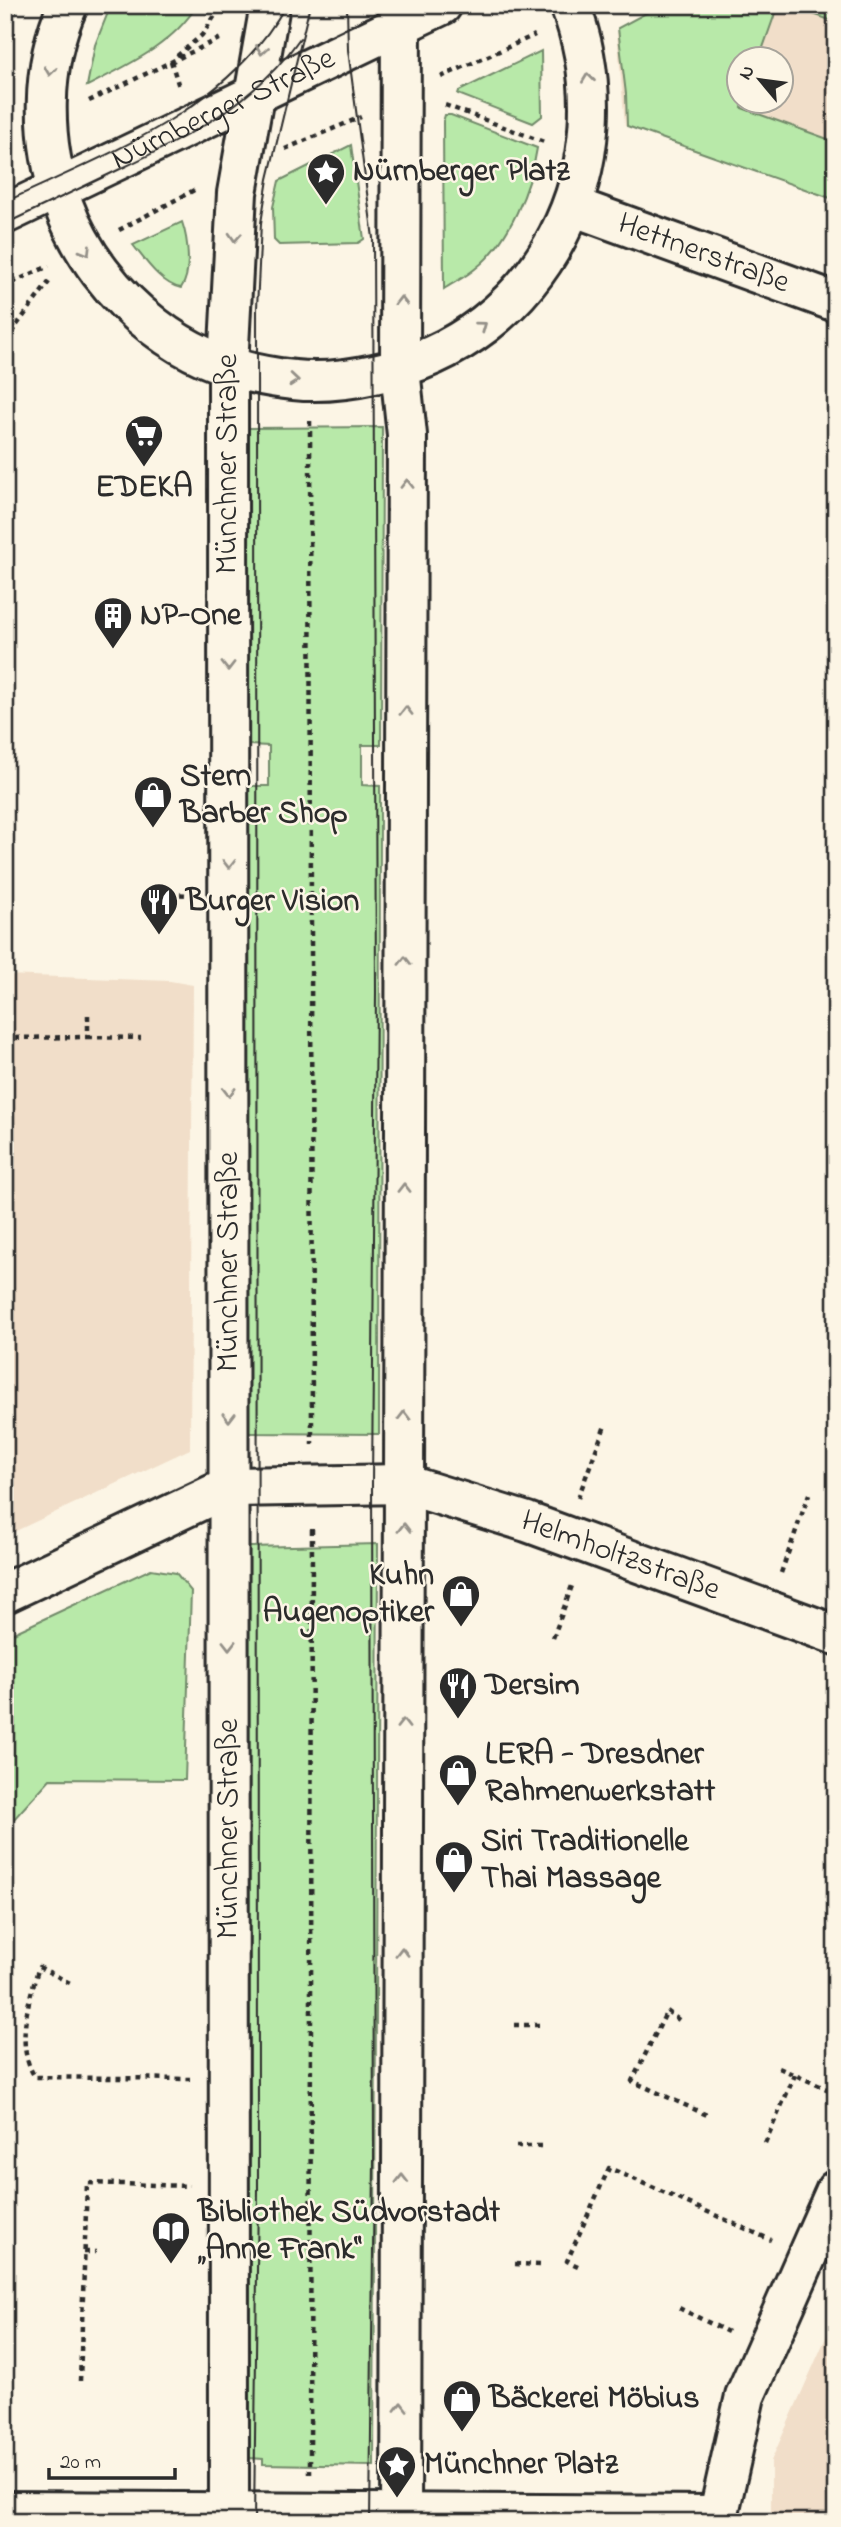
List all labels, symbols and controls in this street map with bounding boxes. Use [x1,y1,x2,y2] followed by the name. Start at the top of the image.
[104,36,344,183] street label: Nürnberger Straße
[255,44,270,56] one-way arrow
[726,46,796,116] north arrow
[732,61,762,85] text: N
[42,65,57,77] one-way arrow
[580,72,595,84] one-way arrow
[353,149,570,197] place label: Nürnberger Platz
[305,151,347,206] place icon: Nürnberger Platz
[611,201,797,307] street label: Hettnerstraße
[227,231,242,242] one-way arrow
[78,243,91,256] one-way arrow
[393,295,409,305] one-way arrow
[474,321,487,334] one-way arrow
[204,352,252,574] street label: Münchner Straße
[289,372,300,387] one-way arrow
[123,413,165,468] supermarket icon: EDEKA
[95,465,193,512] place label: EDEKA
[399,478,414,489] one-way arrow
[140,593,243,640] place label: NP-One
[92,595,134,650] building icon: NP-One
[220,662,236,672] one-way arrow
[398,706,414,716] one-way arrow
[178,754,348,838] place label: Stern Barber Shop
[132,774,174,829] shop icon: Stern Barber Shop
[221,859,237,870] one-way arrow
[184,879,359,927] place label: Burger Vision
[138,881,180,936] restaurant icon: Burger Vision
[397,955,413,966] one-way arrow
[221,1086,236,1097] one-way arrow
[206,1151,253,1372] street label: Münchner Straße
[396,1183,412,1193] one-way arrow
[396,1410,412,1421] one-way arrow
[221,1412,237,1423] one-way arrow
[514,1498,727,1614] street label: Helmholtzstraße
[396,1522,412,1533] one-way arrow
[263,1553,435,1638] place label: Kuhn Augenoptiker
[440,1573,482,1628] shop icon: Kuhn Augenoptiker
[221,1640,237,1650] one-way arrow
[483,1663,580,1710] place label: Dersim
[437,1665,479,1720] restaurant icon: Dersim
[206,1718,253,1939] street label: Münchner Straße
[395,1718,411,1729] one-way arrow
[485,1732,715,1816] place label: LERA - Dresdner Rahmenwerkstatt
[437,1752,479,1807] shop icon: LERA - Dresdner Rahmenwerkstatt
[481,1819,690,1904] place label: Siri Traditionelle Thai Massage
[433,1839,475,1894] shop icon: Siri Traditionelle Thai Massage
[394,1946,410,1956] one-way arrow
[394,2173,410,2184] one-way arrow
[196,2190,500,2274] place label: Bibliothek Südvorstadt „Anne Frank“
[150,2210,192,2265] library icon: Bibliothek Südvorstadt „Anne Frank“
[487,2376,700,2423] place label: Bäckerei Möbius
[441,2378,483,2433] shop icon: Bäckerei Möbius
[393,2401,409,2411] one-way arrow
[49,2436,175,2480] scale bar
[424,2442,619,2489] place label: Münchner Platz
[376,2444,418,2499] place icon: Münchner Platz
[60,2448,101,2478] text: 20 m

